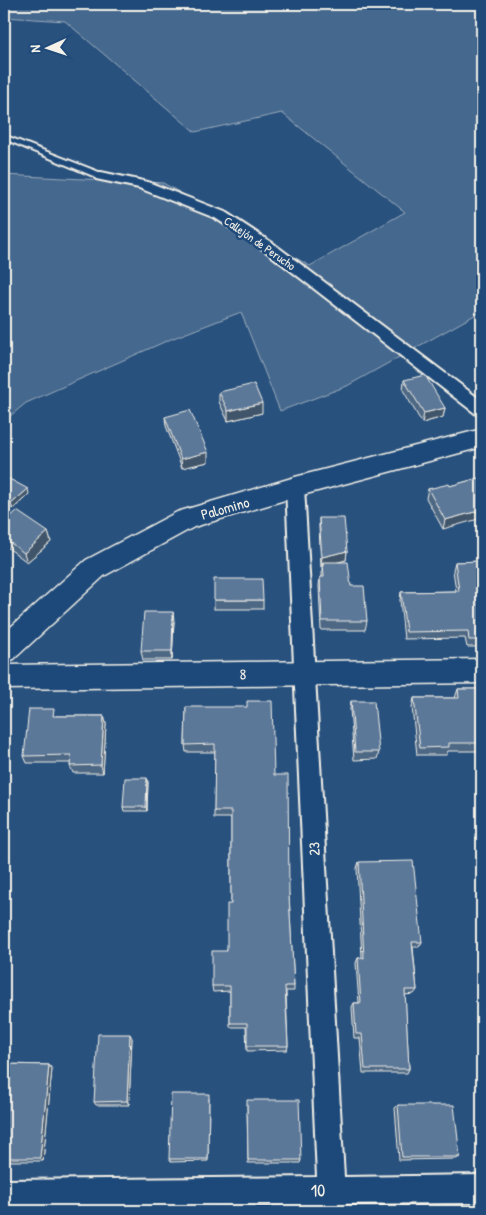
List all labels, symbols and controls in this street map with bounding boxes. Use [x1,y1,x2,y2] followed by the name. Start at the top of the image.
[22,22,72,72] north arrow
[25,44,44,53] text: N
[221,212,299,274] street label: Callejón de Perucho
[198,491,252,525] street label: Palomino
[240,663,246,685] street label: 8
[303,841,325,856] street label: 23
[310,1177,326,1203] street label: 10

